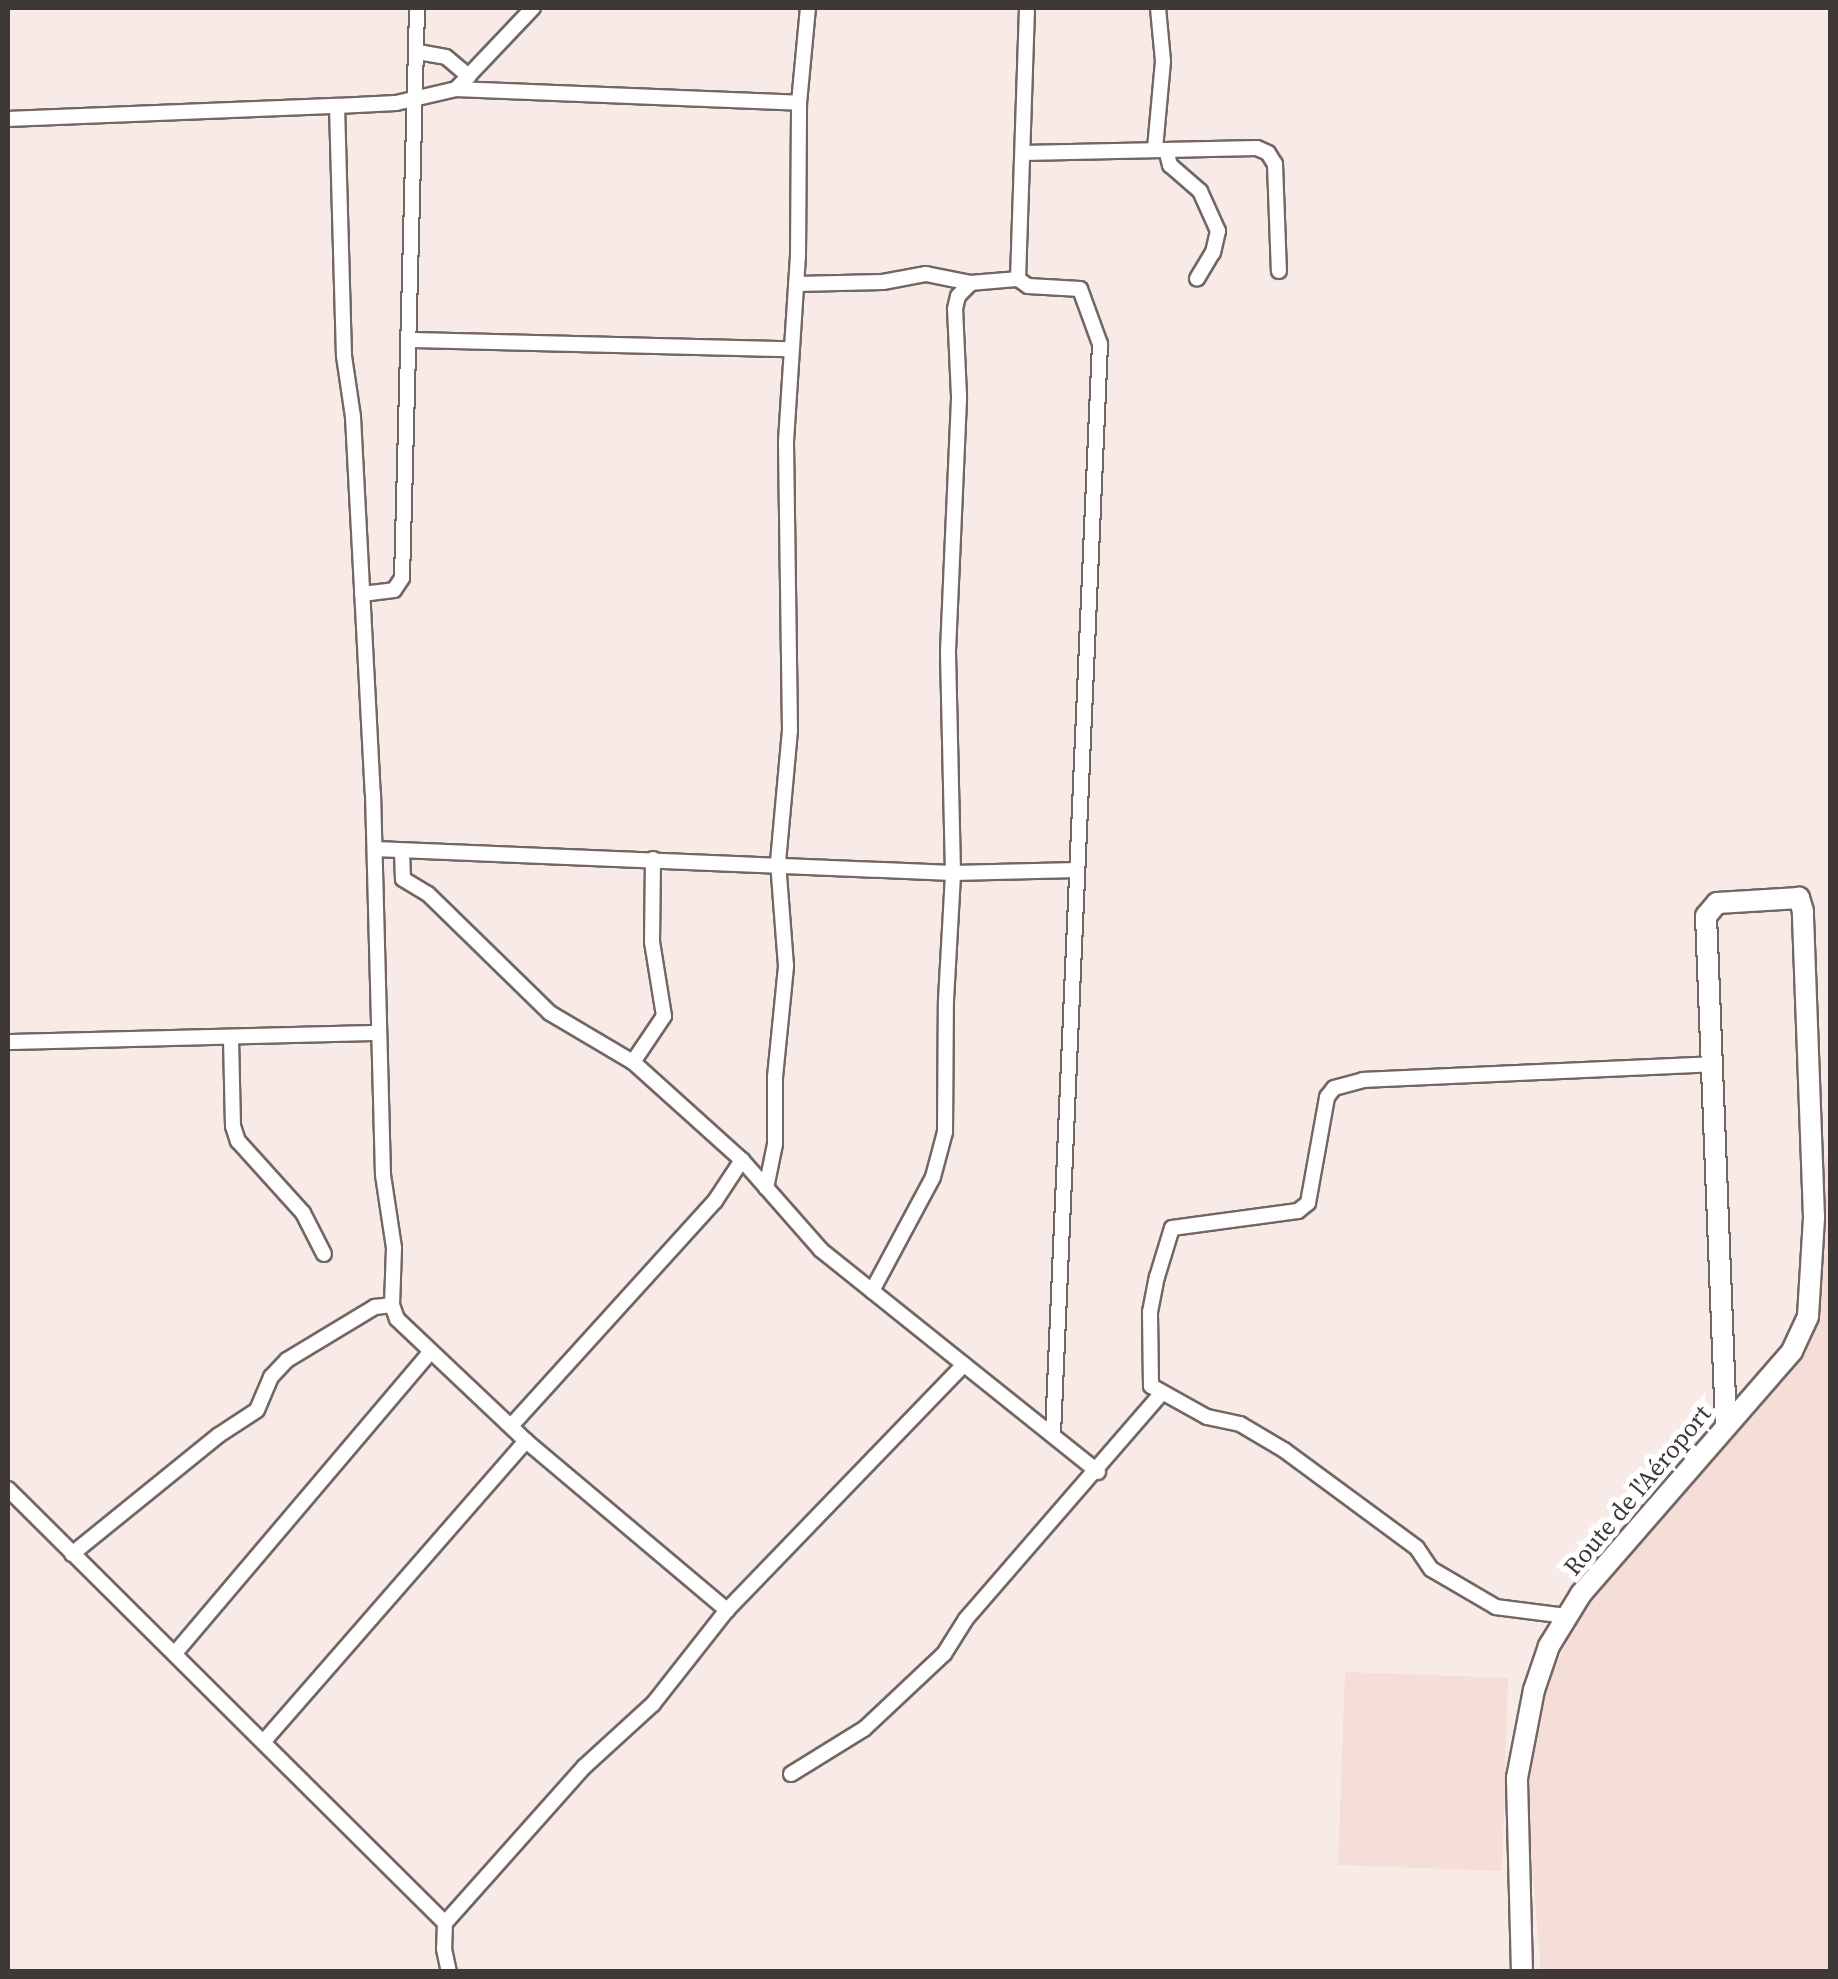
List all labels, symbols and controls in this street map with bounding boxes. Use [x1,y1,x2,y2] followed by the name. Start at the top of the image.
[1557,1399,1717,1581] street label: Route de l'Aéroport

